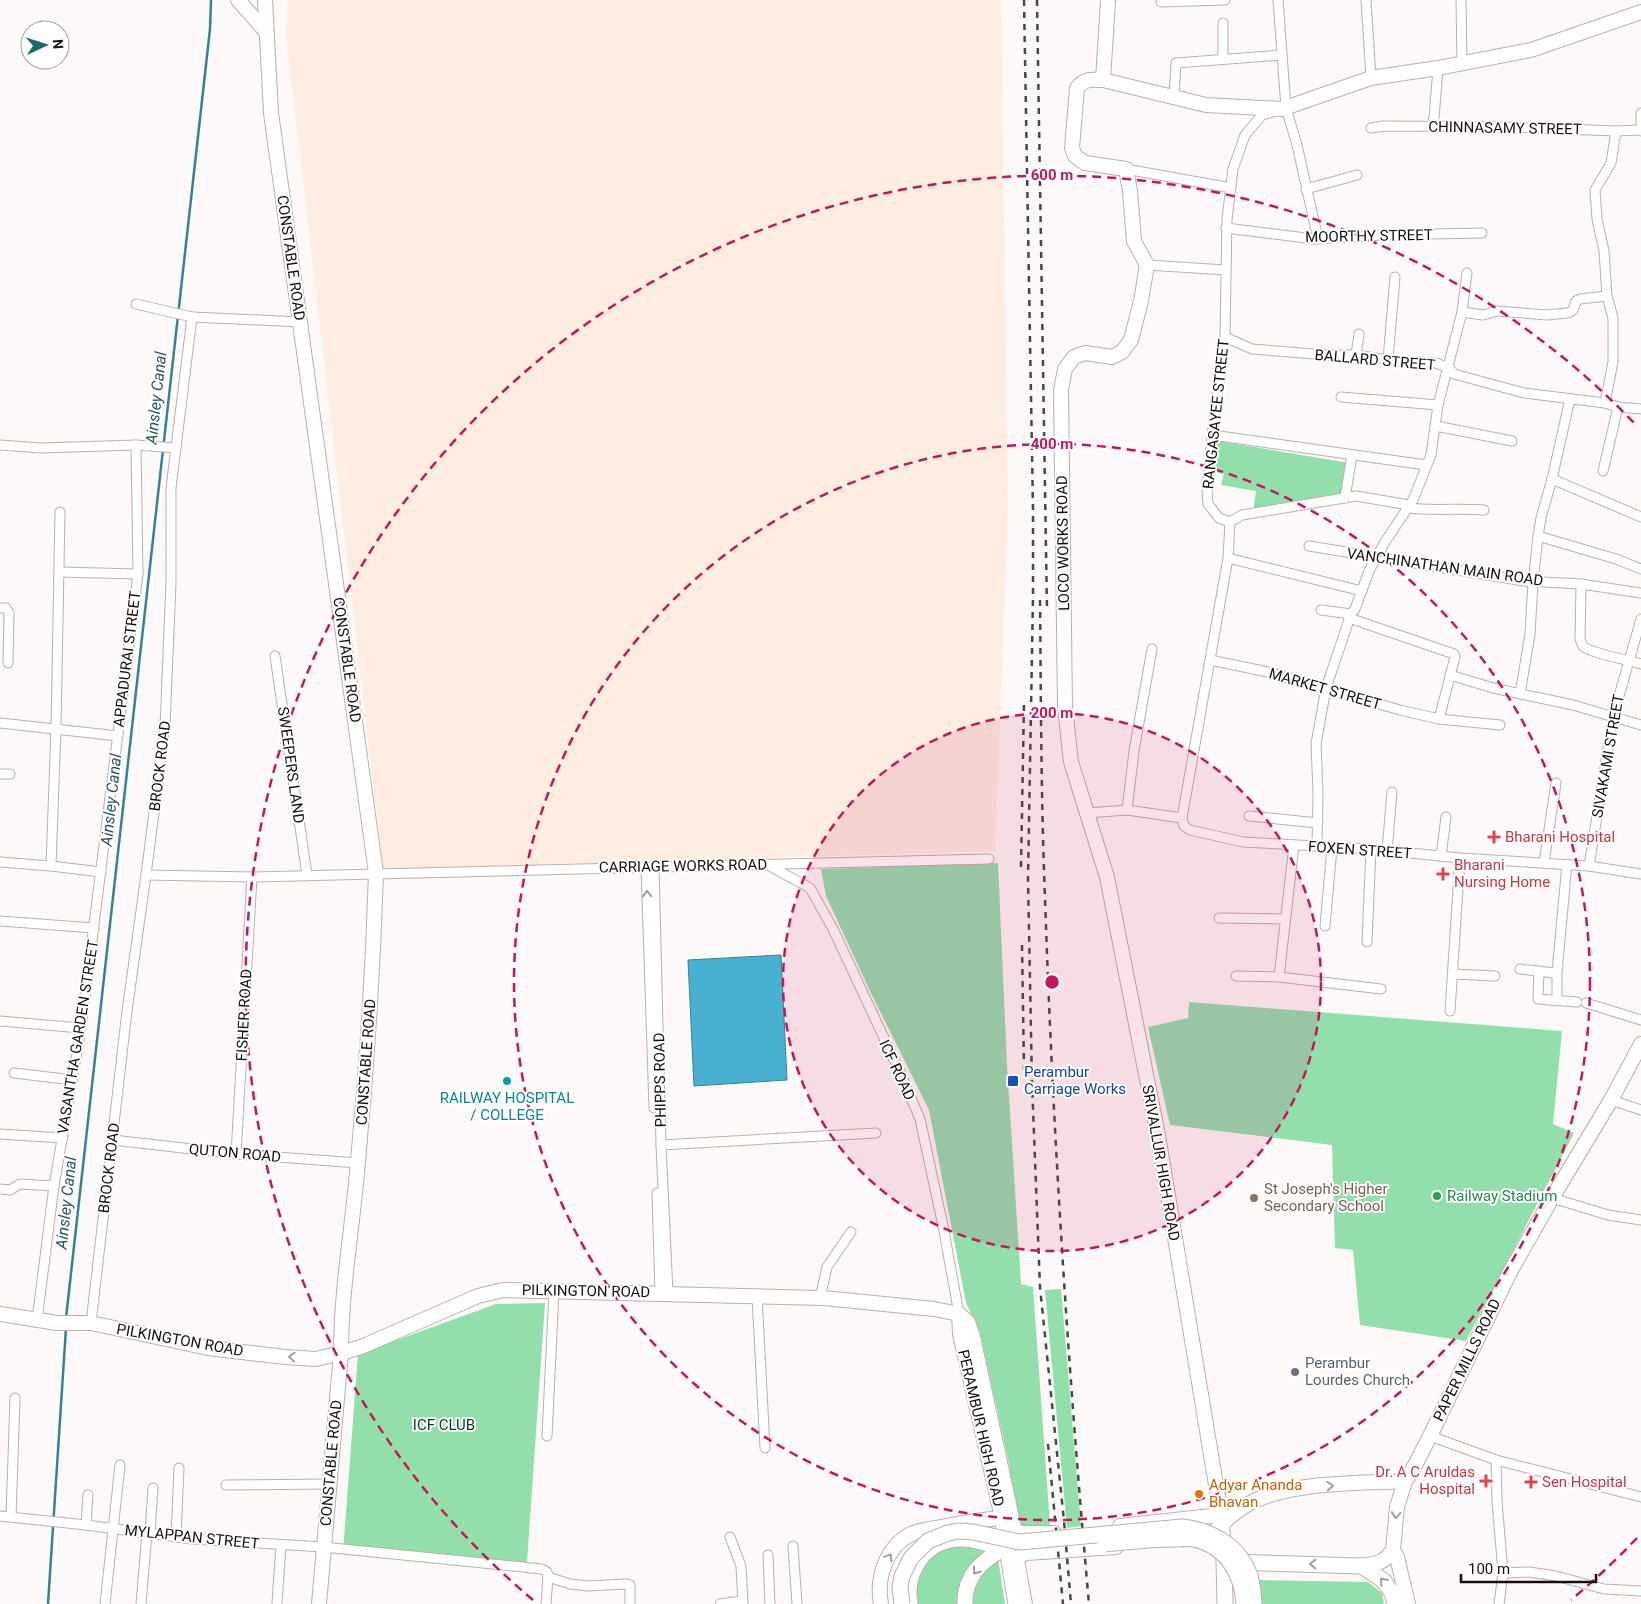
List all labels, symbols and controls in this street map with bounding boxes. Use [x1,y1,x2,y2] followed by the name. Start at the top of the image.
[20,20,70,70] north arrow
[50,39,66,50] text: N
[1428,118,1582,138] street label: CHINNASAMY STREET
[1031,166,1073,184] text: 600 m
[273,194,309,322] street label: CONSTABLE ROAD
[1305,226,1433,246] street label: MOORTHY STREET
[1199,338,1233,490] street label: RANGASAYEE STREET
[1314,346,1436,374] street label: BALLARD STREET
[142,351,170,446] water label: Ainsley Canal
[1031,435,1073,453] text: 400 m
[1053,475,1073,611] street label: LOCO WORKS ROAD
[1346,544,1544,590] street label: VANCHINATHAN MAIN ROAD
[110,590,144,728] street label: APPADURAI STREET
[329,596,365,724] street label: CONSTABLE ROAD
[1267,664,1383,714] street label: MARKET STREET
[1588,693,1628,819] street label: SIVAKAMI STREET
[1031,704,1073,722] text: 200 m
[274,705,308,825] street label: SWEEPERS LAND
[146,720,174,812] street label: BROCK ROAD
[97,753,125,848] water label: Ainsley Canal
[1505,828,1615,846] place label: Bharani Hospital
[1487,830,1501,844] marker: Bharani Hospital
[1307,837,1413,863] street label: FOXEN STREET
[599,856,767,876] street label: CARRIAGE WORKS ROAD
[1454,856,1550,891] place label: Bharani Nursing Home
[1436,867,1450,881] marker: Bharani Nursing Home
[641,890,652,898] one-way arrow
[54,938,102,1135] street label: VASANTHA GARDEN STREET
[233,968,255,1062] street label: FISHER ROAD
[1043,973,1061,991] centre of rings
[353,998,379,1126] street label: CONSTABLE ROAD
[650,1032,670,1128] street label: PHIPPS ROAD
[875,1037,919,1103] street label: ICF ROAD
[1024,1063,1126,1098] place label: Perambur Carriage Works
[1006,1074,1020,1088] marker: Perambur Carriage Works
[501,1075,513,1087] marker: RAILWAY HOSPITAL / COLLEGE
[1138,1084,1184,1242] street label: SRIVALLUR HIGH ROAD
[440,1089,574,1124] place label: RAILWAY HOSPITAL / COLLEGE
[95,1122,123,1214] street label: BROCK ROAD
[188,1140,282,1166] street label: QUTON ROAD
[52,1156,80,1251] water label: Ainsley Canal
[1264,1180,1388,1215] place label: St Joseph's Higher Secondary School
[1447,1187,1557,1205] place label: Railway Stadium
[1431,1190,1443,1202] marker: Railway Stadium
[1248,1192,1260,1204] marker: St Joseph's Higher Secondary School
[522,1281,650,1301] street label: PILKINGTON ROAD
[1429,1296,1505,1424] street label: PAPER MILLS ROAD
[115,1320,245,1360] street label: PILKINGTON ROAD
[954,1348,1008,1508] street label: PERAMBUR HIGH ROAD
[288,1352,296,1363] one-way arrow
[1305,1354,1410,1389] place label: Perambur Lourdes Church
[1289,1366,1301,1378] marker: Perambur Lourdes Church
[317,1399,345,1527] street label: CONSTABLE ROAD
[413,1416,475,1434] park label: ICF CLUB
[1375,1463,1475,1498] place label: Dr. A C Aruldas Hospital
[1542,1473,1627,1491] place label: Sen Hospital
[1479,1474,1493,1488] marker: Dr. A C Aruldas Hospital
[1524,1475,1538,1489] marker: Sen Hospital
[1209,1476,1302,1511] place label: Adyar Ananda Bhavan
[1327,1480,1335,1491] one-way arrow
[1193,1488,1205,1500] marker: Adyar Ananda Bhavan
[1391,1511,1402,1519] one-way arrow
[124,1521,260,1553] street label: MYLAPPAN STREET
[1461,1552,1596,1584] scale bar
[882,1554,892,1563] one-way arrow
[1309,1559,1317,1570] one-way arrow
[1468,1560,1510,1578] text: 100 m
[973,1565,981,1574] one-way arrow
[1380,1578,1389,1587] one-way arrow

